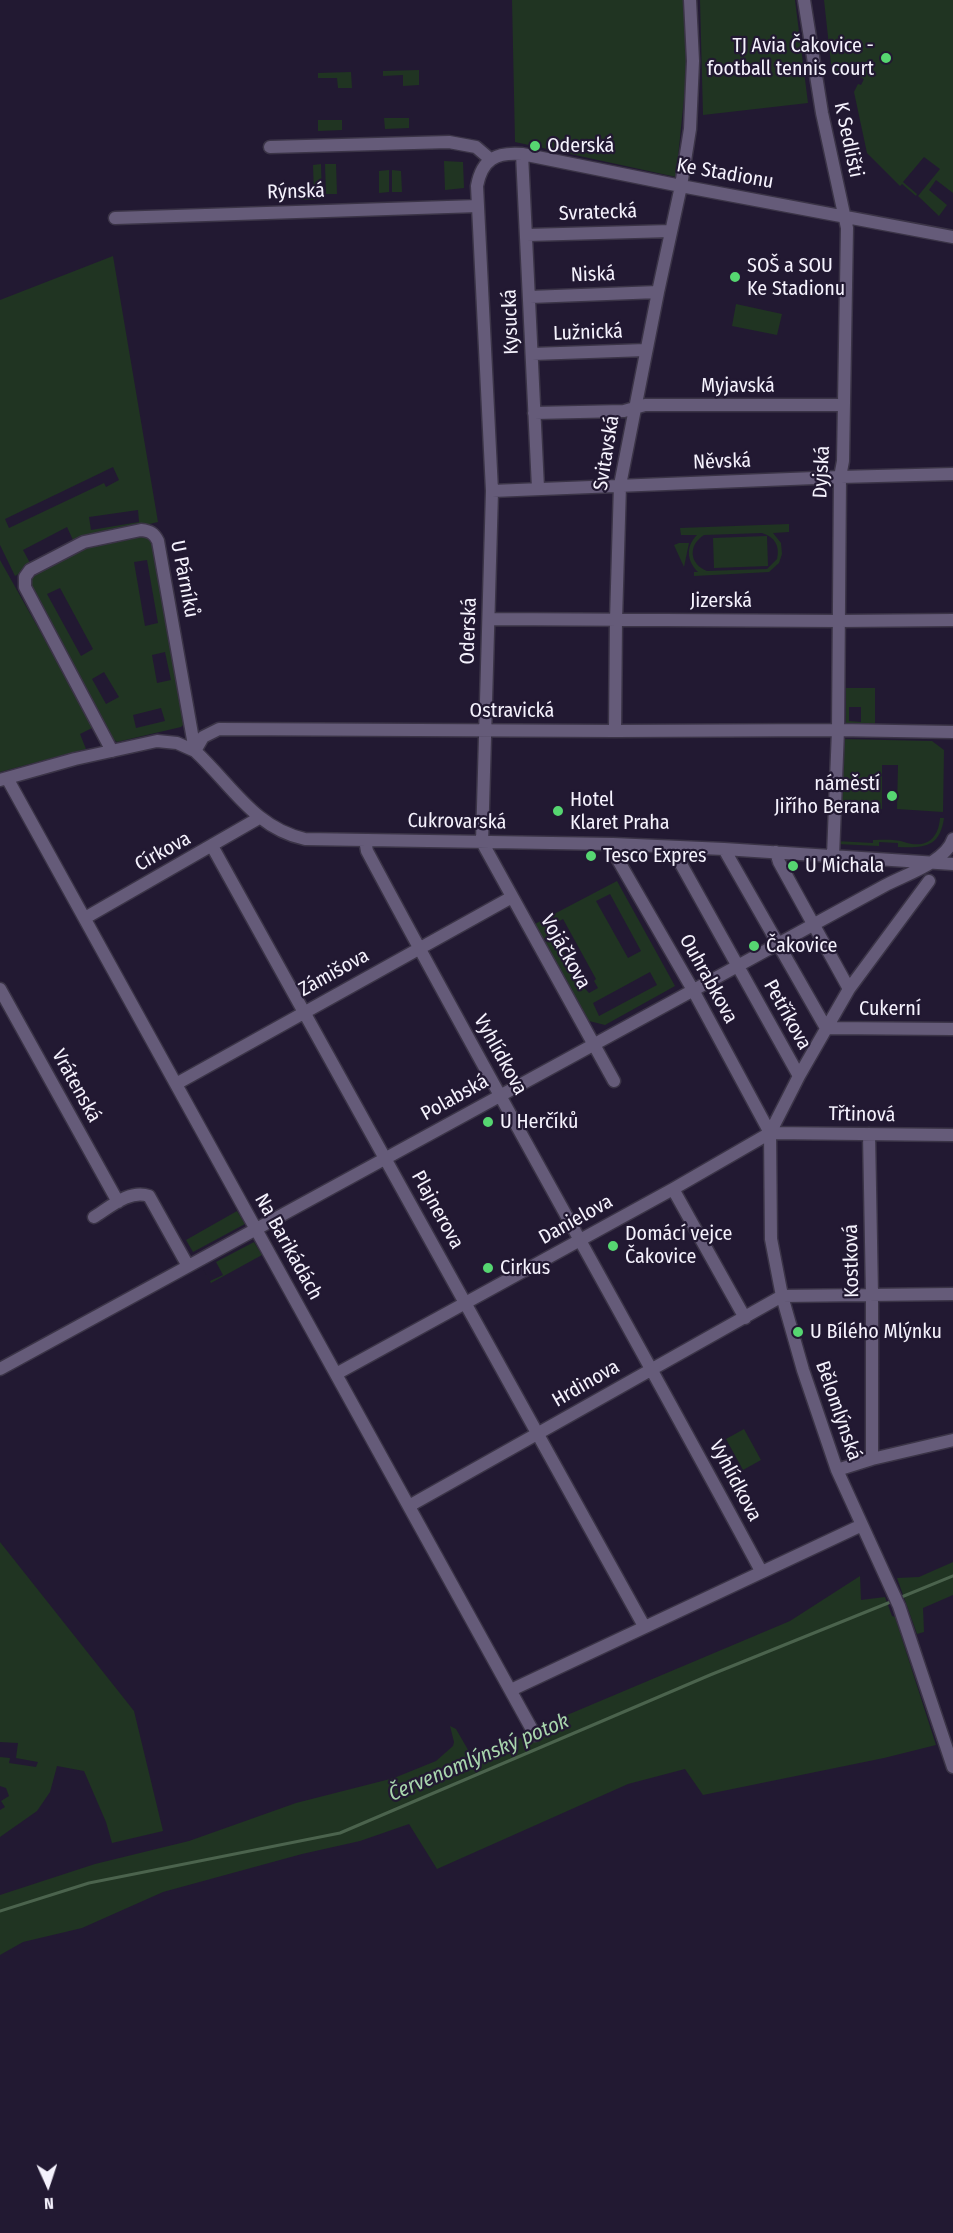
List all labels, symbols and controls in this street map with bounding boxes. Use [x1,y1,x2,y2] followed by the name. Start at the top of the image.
[707,34,874,81] place label: TJ Avia Čakovice - football tennis court
[879,51,893,65] marker: TJ Avia Čakovice - football tennis court
[828,100,868,180] street label: K Sedlišti
[547,134,614,158] place label: Oderská
[528,139,542,153] marker: Oderská
[675,154,775,194] street label: Ke Stadionu
[267,179,325,205] street label: Rýnská
[558,200,638,226] street label: Svratecká
[747,254,845,301] place label: SOŠ a SOU Ke Stadionu
[570,262,616,288] street label: Niská
[728,270,742,284] marker: SOŠ a SOU Ke Stadionu
[498,289,524,355] street label: Kysucká
[553,320,623,346] street label: Lužnická
[701,374,775,398] street label: Myjavská
[589,414,625,492] street label: Svitavská
[809,445,835,499] street label: Dyjská
[693,449,751,475] street label: Něvská
[165,538,203,620] street label: U Párníků
[690,589,752,613] street label: Jizerská
[456,597,482,665] street label: Oderská
[470,699,554,723] street label: Ostravická
[774,772,880,819] place label: náměstí Jiřího Berana
[570,788,670,835] place label: Hotel Klaret Praha
[885,789,899,803] marker: náměstí Jiřího Berana
[551,804,565,818] marker: Hotel Klaret Praha
[407,809,507,835] street label: Cukrovarská
[131,827,195,877] street label: Církova
[603,844,707,868] place label: Tesco Expres
[584,849,598,863] marker: Tesco Expres
[805,854,884,878] place label: U Michala
[786,859,800,873] marker: U Michala
[535,910,595,994] street label: Vojáčkova
[674,930,742,1028] street label: Ouhrabkova
[766,934,837,958] place label: Čakovice
[747,939,761,953] marker: Čakovice
[295,944,373,1002] street label: Zámišova
[758,976,816,1054] street label: Petříkova
[859,997,921,1021] street label: Cukerní
[468,1010,532,1100] street label: Vyhlídkova
[46,1045,106,1127] street label: Vrátenská
[417,1070,493,1126] street label: Polabská
[828,1102,896,1128] street label: Třtinová
[500,1110,578,1134] place label: U Herčíků
[481,1115,495,1129] marker: U Herčíků
[406,1167,468,1253] street label: Plajnerova
[249,1190,327,1304] street label: Na Barikádách
[535,1190,617,1250] street label: Danielova
[625,1222,732,1269] place label: Domácí vejce Čakovice
[839,1224,865,1298] street label: Kostková
[606,1239,620,1253] marker: Domácí vejce Čakovice
[500,1256,550,1280] place label: Cirkus
[481,1261,495,1275] marker: Cirkus
[810,1320,942,1344] place label: U Bílého Mlýnku
[791,1325,805,1339] marker: U Bílého Mlýnku
[548,1355,624,1413] street label: Hrdinova
[810,1358,866,1464] street label: Bělomlýnská
[704,1436,766,1526] street label: Vyhlídkova
[385,1709,573,1807] water label: Červenomlýnský potok
[18,2155,78,2215] north arrow
[44,2194,54,2213] text: N

